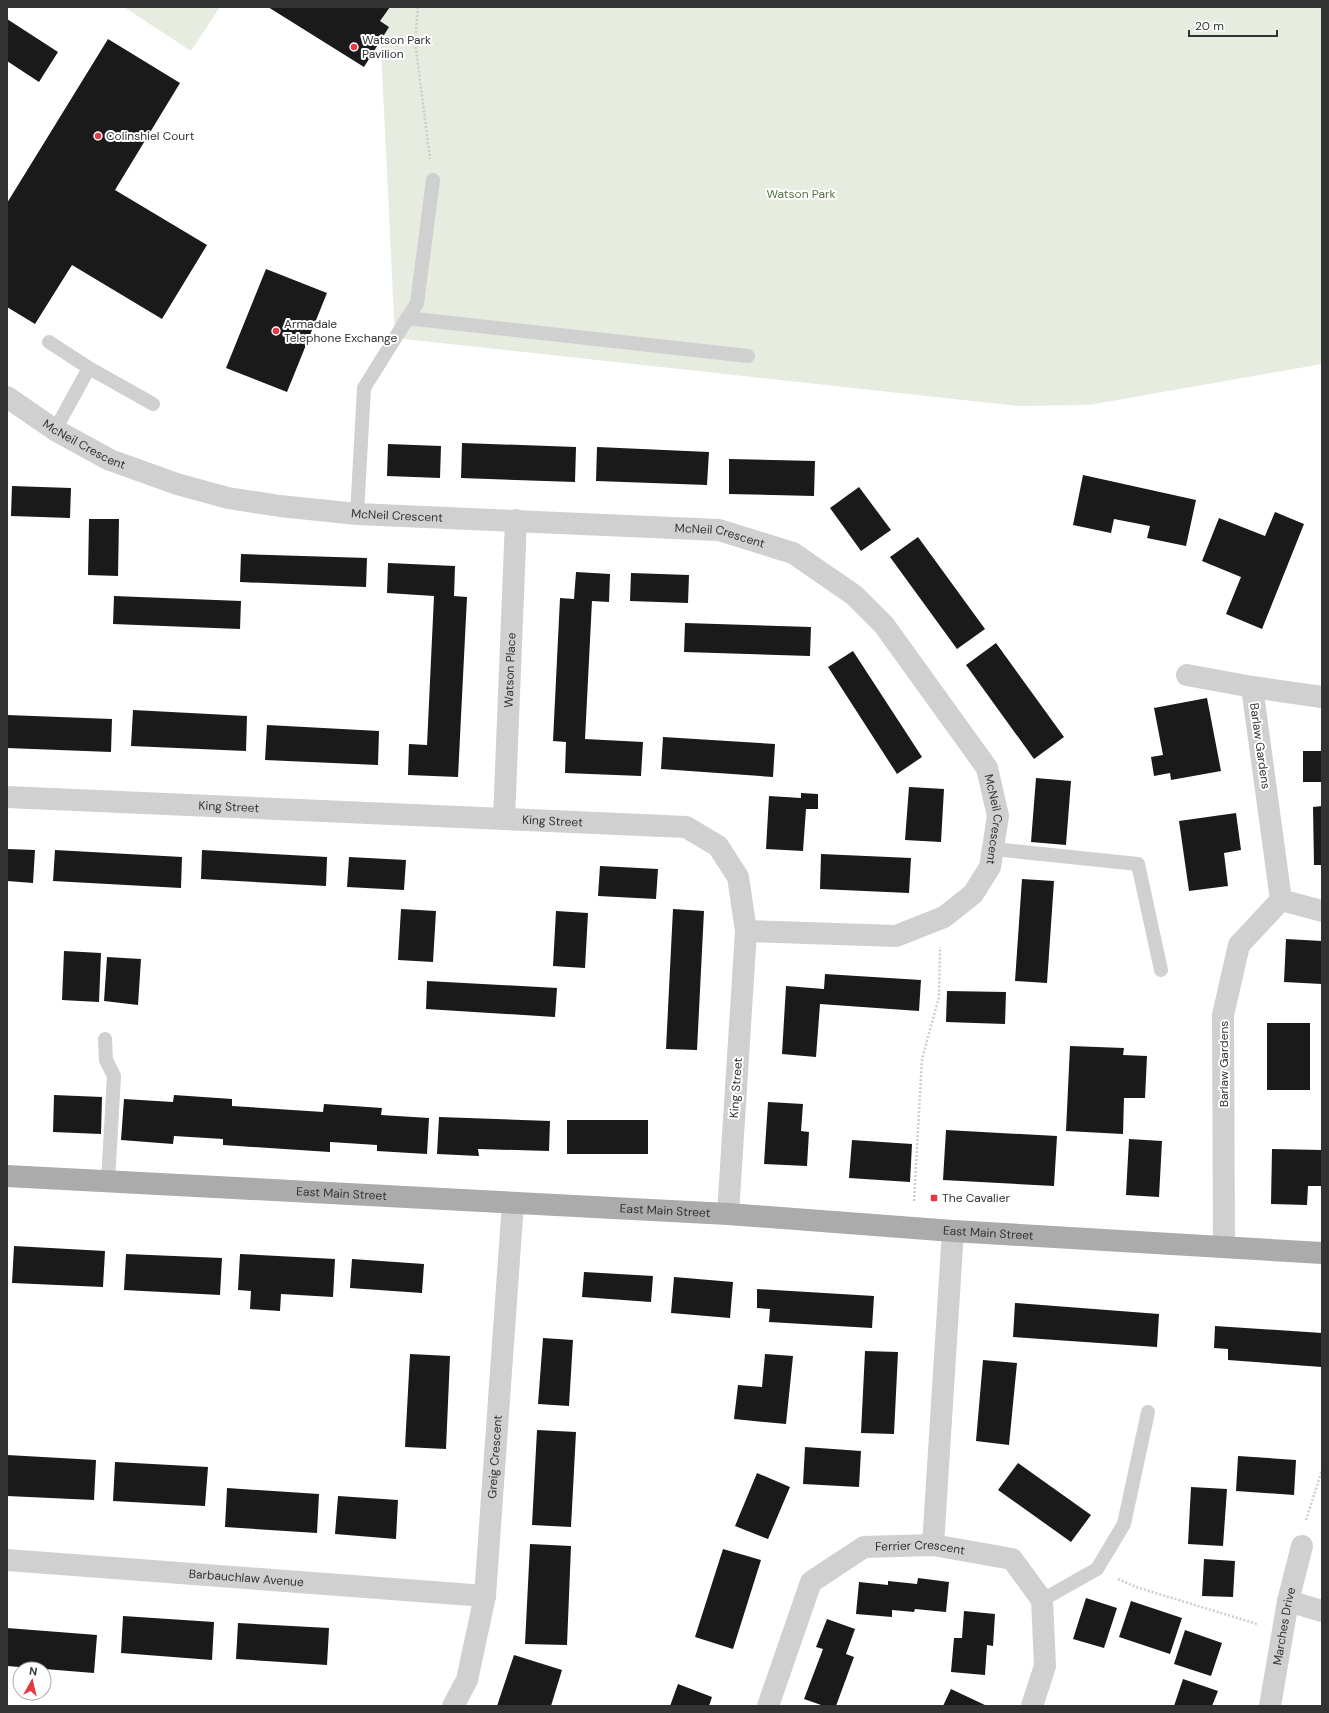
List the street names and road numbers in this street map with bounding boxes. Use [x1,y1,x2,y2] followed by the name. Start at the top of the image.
[40,416,128,473] street label: McNeil Crescent
[350,505,444,526] street label: McNeil Crescent
[674,520,767,552] street label: McNeil Crescent
[500,632,519,708] street label: Watson Place
[1246,702,1274,790] street label: Barlaw Gardens
[981,773,1006,866] street label: McNeil Crescent
[198,797,260,816] street label: King Street
[522,812,583,830] street label: King Street
[1216,1021,1232,1107] street label: Barlaw Gardens
[726,1057,746,1119] street label: King Street
[296,1183,388,1204] street label: East Main Street
[619,1200,711,1221] street label: East Main Street
[942,1222,1034,1244] street label: East Main Street
[484,1414,506,1499] street label: Greig Crescent
[875,1537,967,1559] street label: Ferrier Crescent
[188,1566,305,1590] street label: Barbauchlaw Avenue
[1269,1585,1299,1667] street label: Marches Drive

